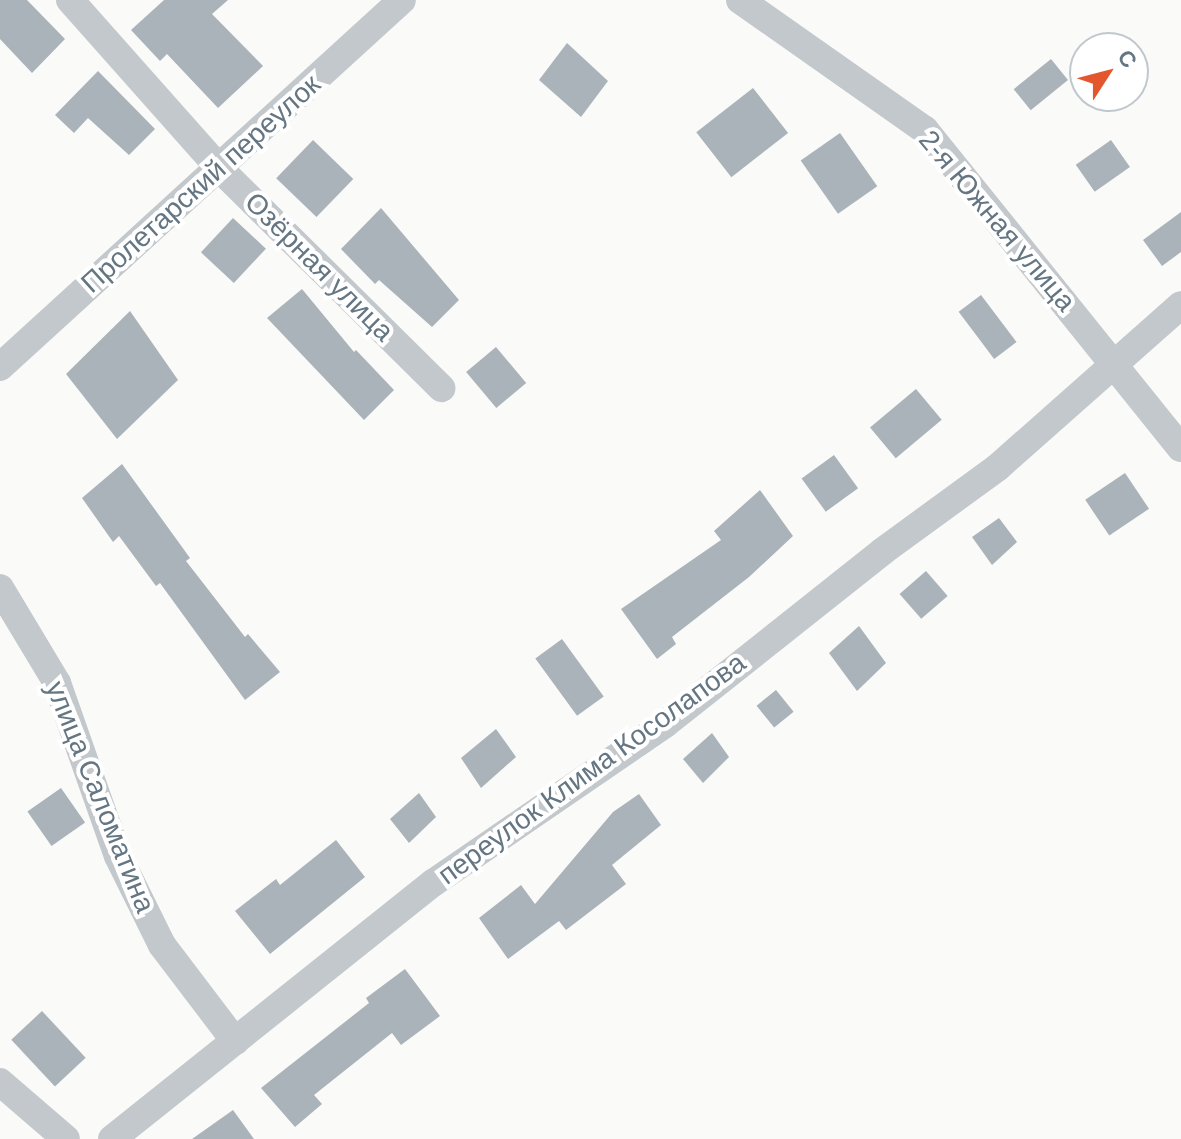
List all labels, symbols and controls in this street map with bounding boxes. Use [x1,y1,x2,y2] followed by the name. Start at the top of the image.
[1069,32,1149,112] north arrow
[1112,45,1142,73] text: С
[75,68,327,300] street label: Пролетарский переулок
[912,124,1082,318] street label: 2-я Южная улица
[238,186,400,348] street label: Озёрная улица
[432,646,752,892] street label: переулок Клима Косолапова
[38,676,162,918] street label: улица Саломатина

